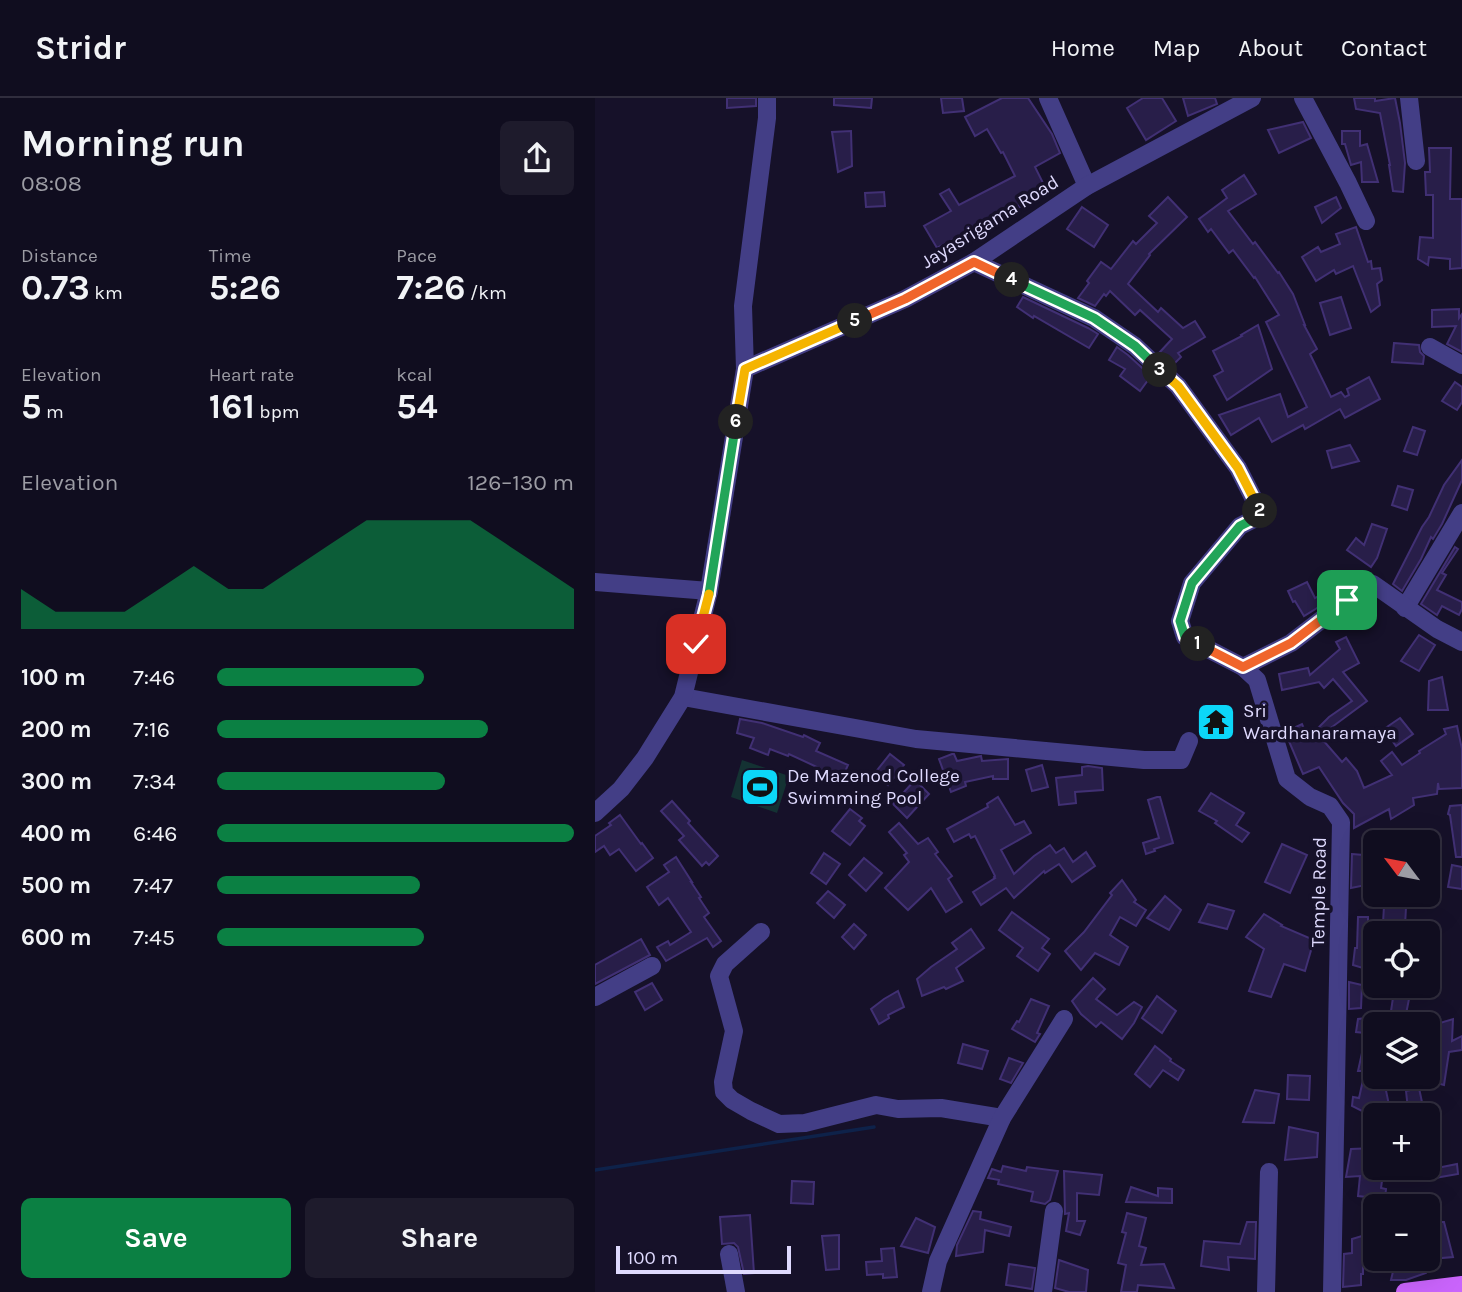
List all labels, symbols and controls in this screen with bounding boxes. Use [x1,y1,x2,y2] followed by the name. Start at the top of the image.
[35,29,126,67] text: Stridr
[1051,34,1115,62] text: Home
[1153,34,1200,62] text: Map
[1238,34,1303,62] text: About
[1341,34,1427,62] text: Contact
[21,121,245,166] text: Morning run
[500,121,574,195] button: share
[21,170,82,197] text: 08:08
[917,171,1063,273] street label: Jayasrigama Road
[21,245,98,267] text: Distance
[209,245,251,267] text: Time
[396,245,437,267] text: Pace
[995,262,1029,298] pin: 4
[21,267,90,308] text: 0.73
[209,267,281,308] text: 5:26
[396,267,466,308] text: 7:26
[1006,268,1017,290] text: 4
[90,282,123,304] text: km
[466,282,507,304] text: /km
[838,304,873,339] pin: 5
[849,309,860,331] text: 5
[1143,352,1177,388] pin: 3
[1154,358,1165,380] text: 3
[21,364,101,386] text: Elevation
[209,364,294,386] text: Heart rate
[396,364,433,386] text: kcal
[21,386,41,427] text: 5
[209,386,255,427] text: 161
[396,386,438,427] text: 54
[41,401,64,423] text: m
[255,401,300,423] text: bpm
[719,404,753,440] pin: 6
[730,410,741,432] text: 6
[21,469,118,496] text: Elevation
[467,469,574,496] text: 126–130 m
[1243,494,1277,528] pin: 2
[1254,499,1265,521] text: 2
[1317,570,1377,630] pin
[1328,581,1366,619] icon: arrive
[666,614,726,674] pin
[677,625,715,663] icon: check
[1181,626,1215,662] pin: 1
[1194,632,1201,654] text: 1
[21,664,86,691] text: 100 m
[133,664,175,691] text: 7:46
[1243,700,1397,744] place label: Sri Wardhanaramaya
[1195,701,1237,743] temple icon: Sri Wardhanaramaya
[21,716,92,743] text: 200 m
[133,716,170,743] text: 7:16
[787,765,960,809] place label: De Mazenod College Swimming Pool
[739,766,781,808] sports icon: De Mazenod College Swimming Pool
[21,768,92,795] text: 300 m
[133,768,176,795] text: 7:34
[21,820,91,847] text: 400 m
[133,820,177,847] text: 6:46
[1363,830,1440,906] north arrow
[1363,830,1440,1271] map controls
[1307,837,1331,947] street label: Temple Road
[21,872,91,899] text: 500 m
[133,872,173,899] text: 7:47
[1363,921,1440,998] button: locate
[21,924,92,951] text: 600 m
[133,924,175,951] text: 7:45
[1363,1012,1440,1089] button: layers
[1363,1103,1440,1180] button: +
[1363,1194,1440,1271] button: −
[21,1198,291,1278] button: Save
[305,1198,574,1278] button: Share
[616,1243,791,1275] scale bar
[627,1247,678,1269] text: 100 m

